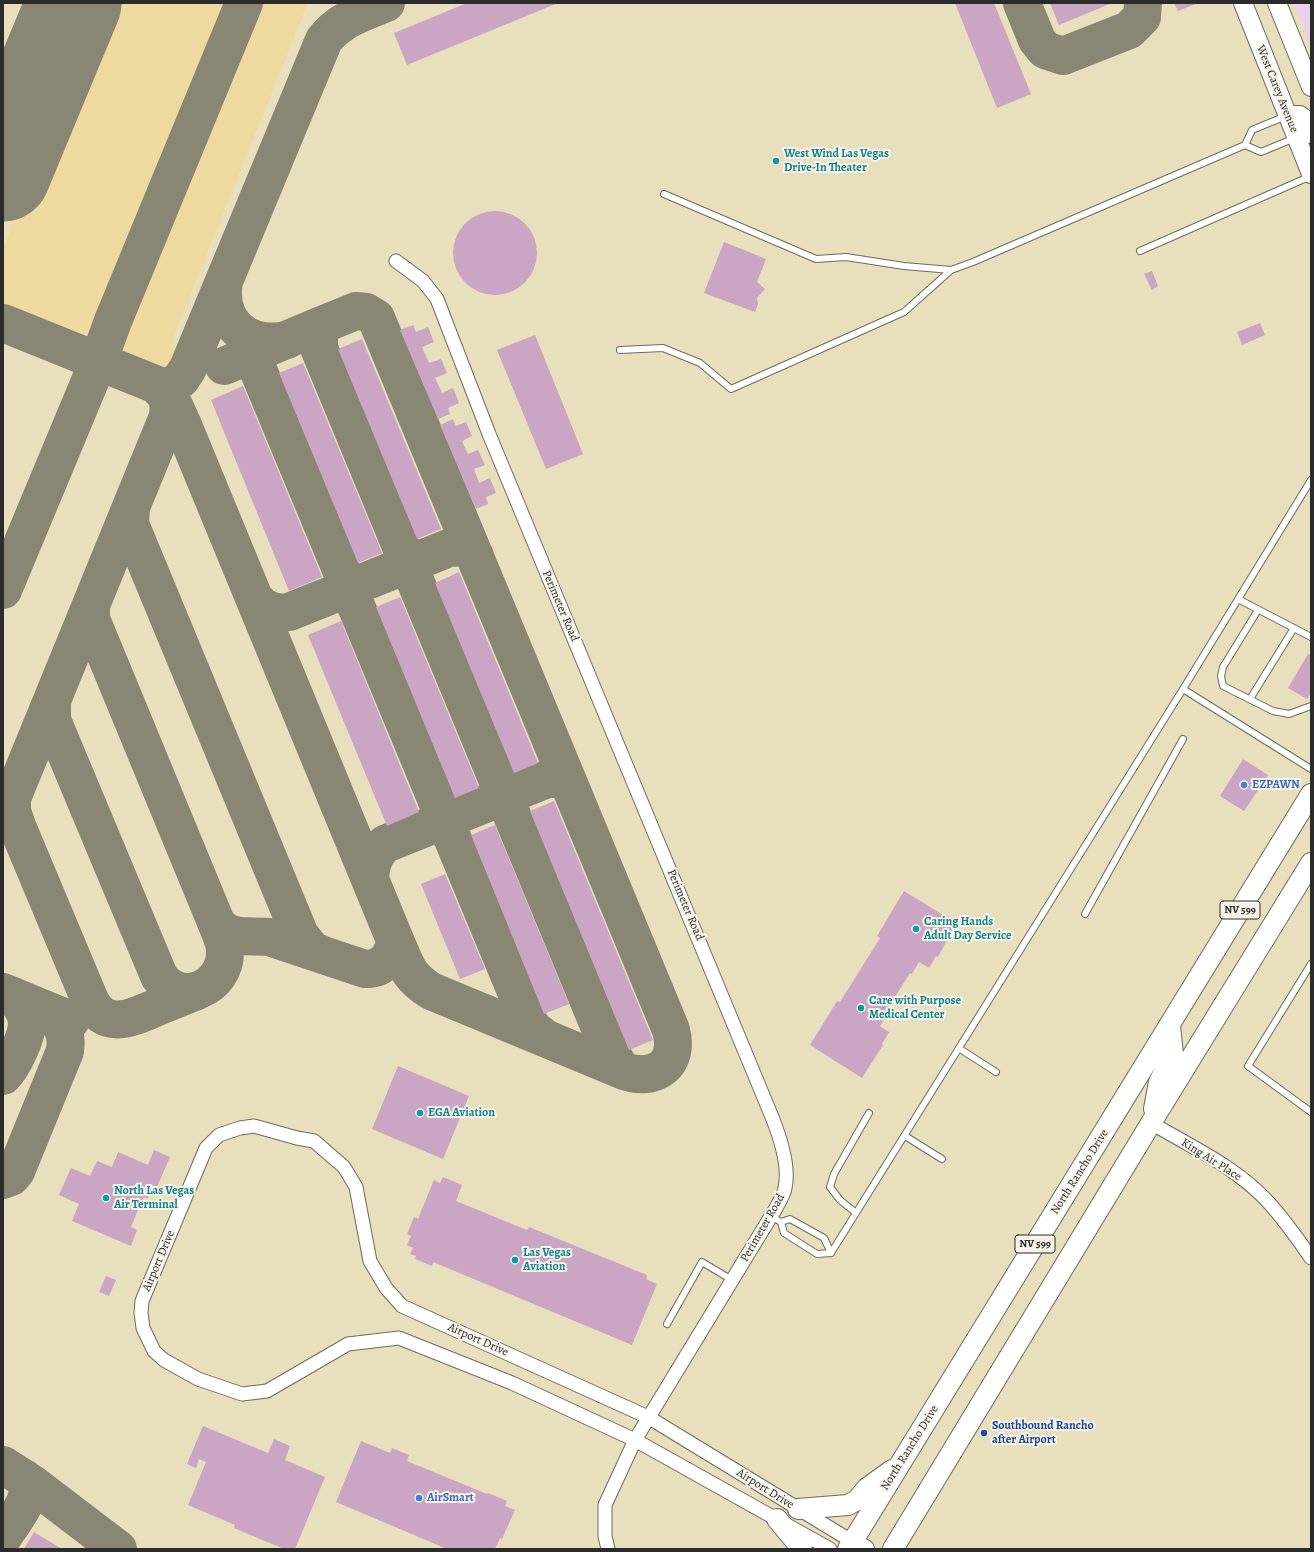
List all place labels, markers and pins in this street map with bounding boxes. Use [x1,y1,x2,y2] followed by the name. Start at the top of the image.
[784,147,889,175] place label: West Wind Las Vegas Drive-In Theater
[771,156,781,166] marker: West Wind Las Vegas Drive-In Theater
[1252,778,1300,792] place label: EZPAWN
[1239,780,1249,790] marker: EZPAWN
[924,915,1012,943] place label: Caring Hands Adult Day Service
[911,924,921,934] marker: Caring Hands Adult Day Service
[869,994,961,1022] place label: Care with Purpose Medical Center
[856,1003,866,1013] marker: Care with Purpose Medical Center
[428,1106,495,1120] place label: EGA Aviation
[415,1108,425,1118] marker: EGA Aviation
[114,1184,194,1212] place label: North Las Vegas Air Terminal
[101,1193,111,1203] marker: North Las Vegas Air Terminal
[523,1246,571,1274] place label: Las Vegas Aviation
[510,1255,520,1265] marker: Las Vegas Aviation
[992,1419,1094,1447] place label: Southbound Rancho after Airport
[979,1428,989,1438] marker: Southbound Rancho after Airport
[427,1491,474,1505] place label: AirSmart
[414,1493,424,1503] marker: AirSmart

